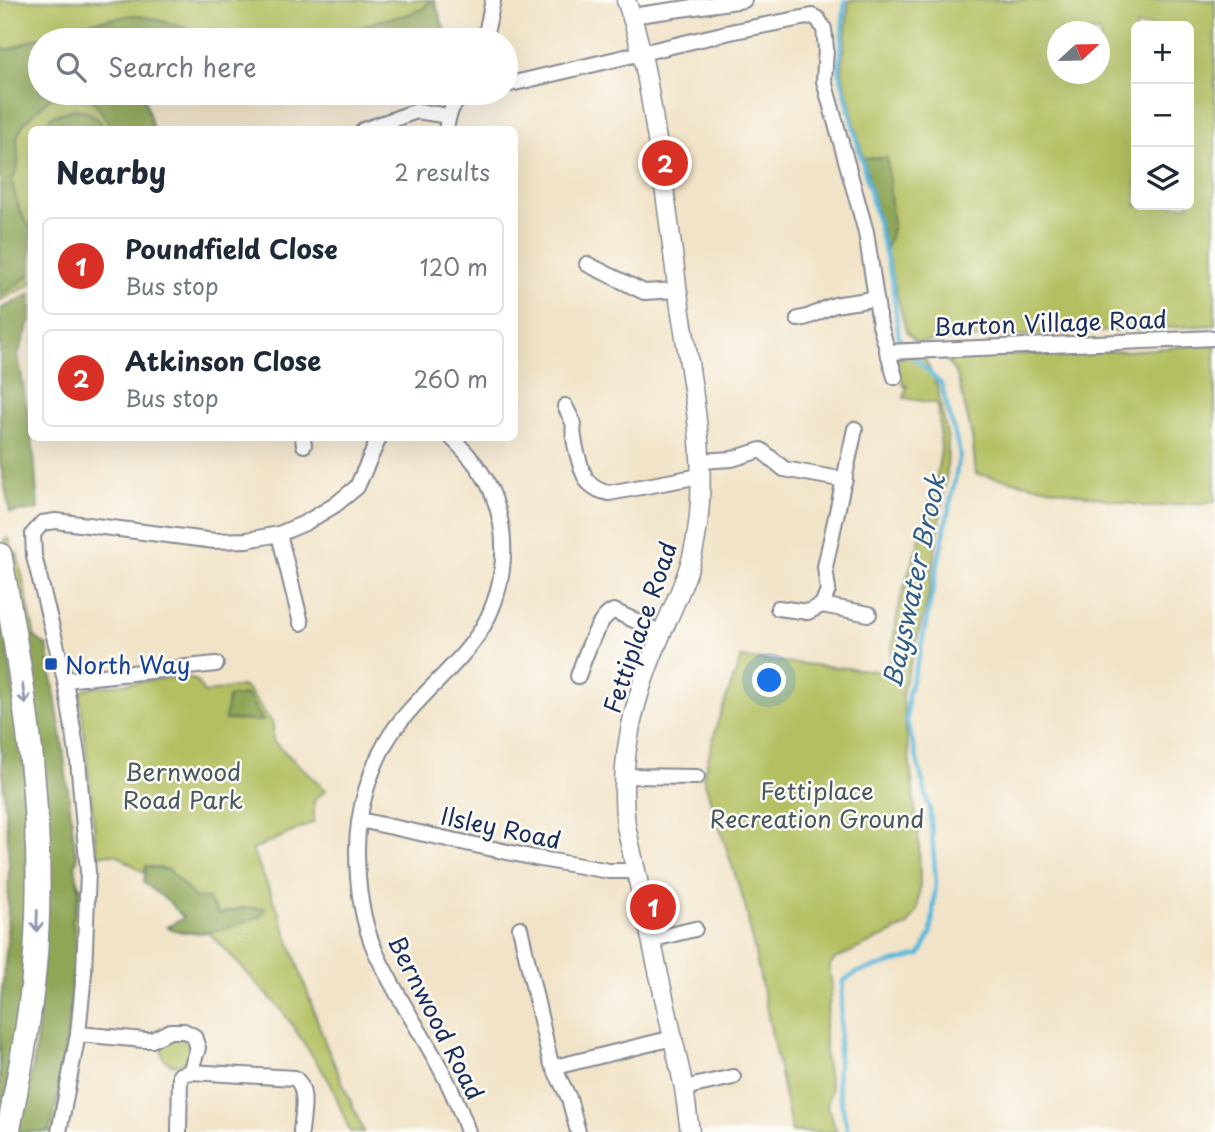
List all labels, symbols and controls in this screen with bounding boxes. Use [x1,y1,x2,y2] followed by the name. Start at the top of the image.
[1047,21,1110,84] north arrow
[1131,21,1194,210] map controls
[1131,21,1194,84] button: +
[28,28,518,105] search box
[108,47,257,86] text: Search here
[52,48,90,86] icon: search
[1131,84,1194,147] button: −
[642,137,688,189] pin: 2
[1131,147,1194,210] button: layers
[56,149,166,194] text: Nearby
[394,154,490,189] text: 2 results
[125,229,338,268] text: Poundfield Close
[76,249,87,284] text: 1
[420,249,488,284] text: 120 m
[125,268,219,303] text: Bus stop
[933,300,1167,344] street label: Barton Village Road
[125,341,321,380] text: Atkinson Close
[73,361,89,396] text: 2
[413,361,488,396] text: 260 m
[125,380,219,415] text: Bus stop
[871,470,955,691] water label: Bayswater Brook
[593,536,685,718] street label: Fettiplace Road
[65,646,191,682] place label: North Way
[43,656,59,672] marker: North Way
[752,663,786,697] your location
[18,682,31,705] one-way arrow
[123,753,243,817] park label: Bernwood Road Park
[710,772,924,836] park label: Fettiplace Recreation Ground
[438,797,564,857] street label: Ilsley Road
[630,881,676,933] pin: 1
[30,909,44,932] one-way arrow
[380,928,494,1106] street label: Bernwood Road

